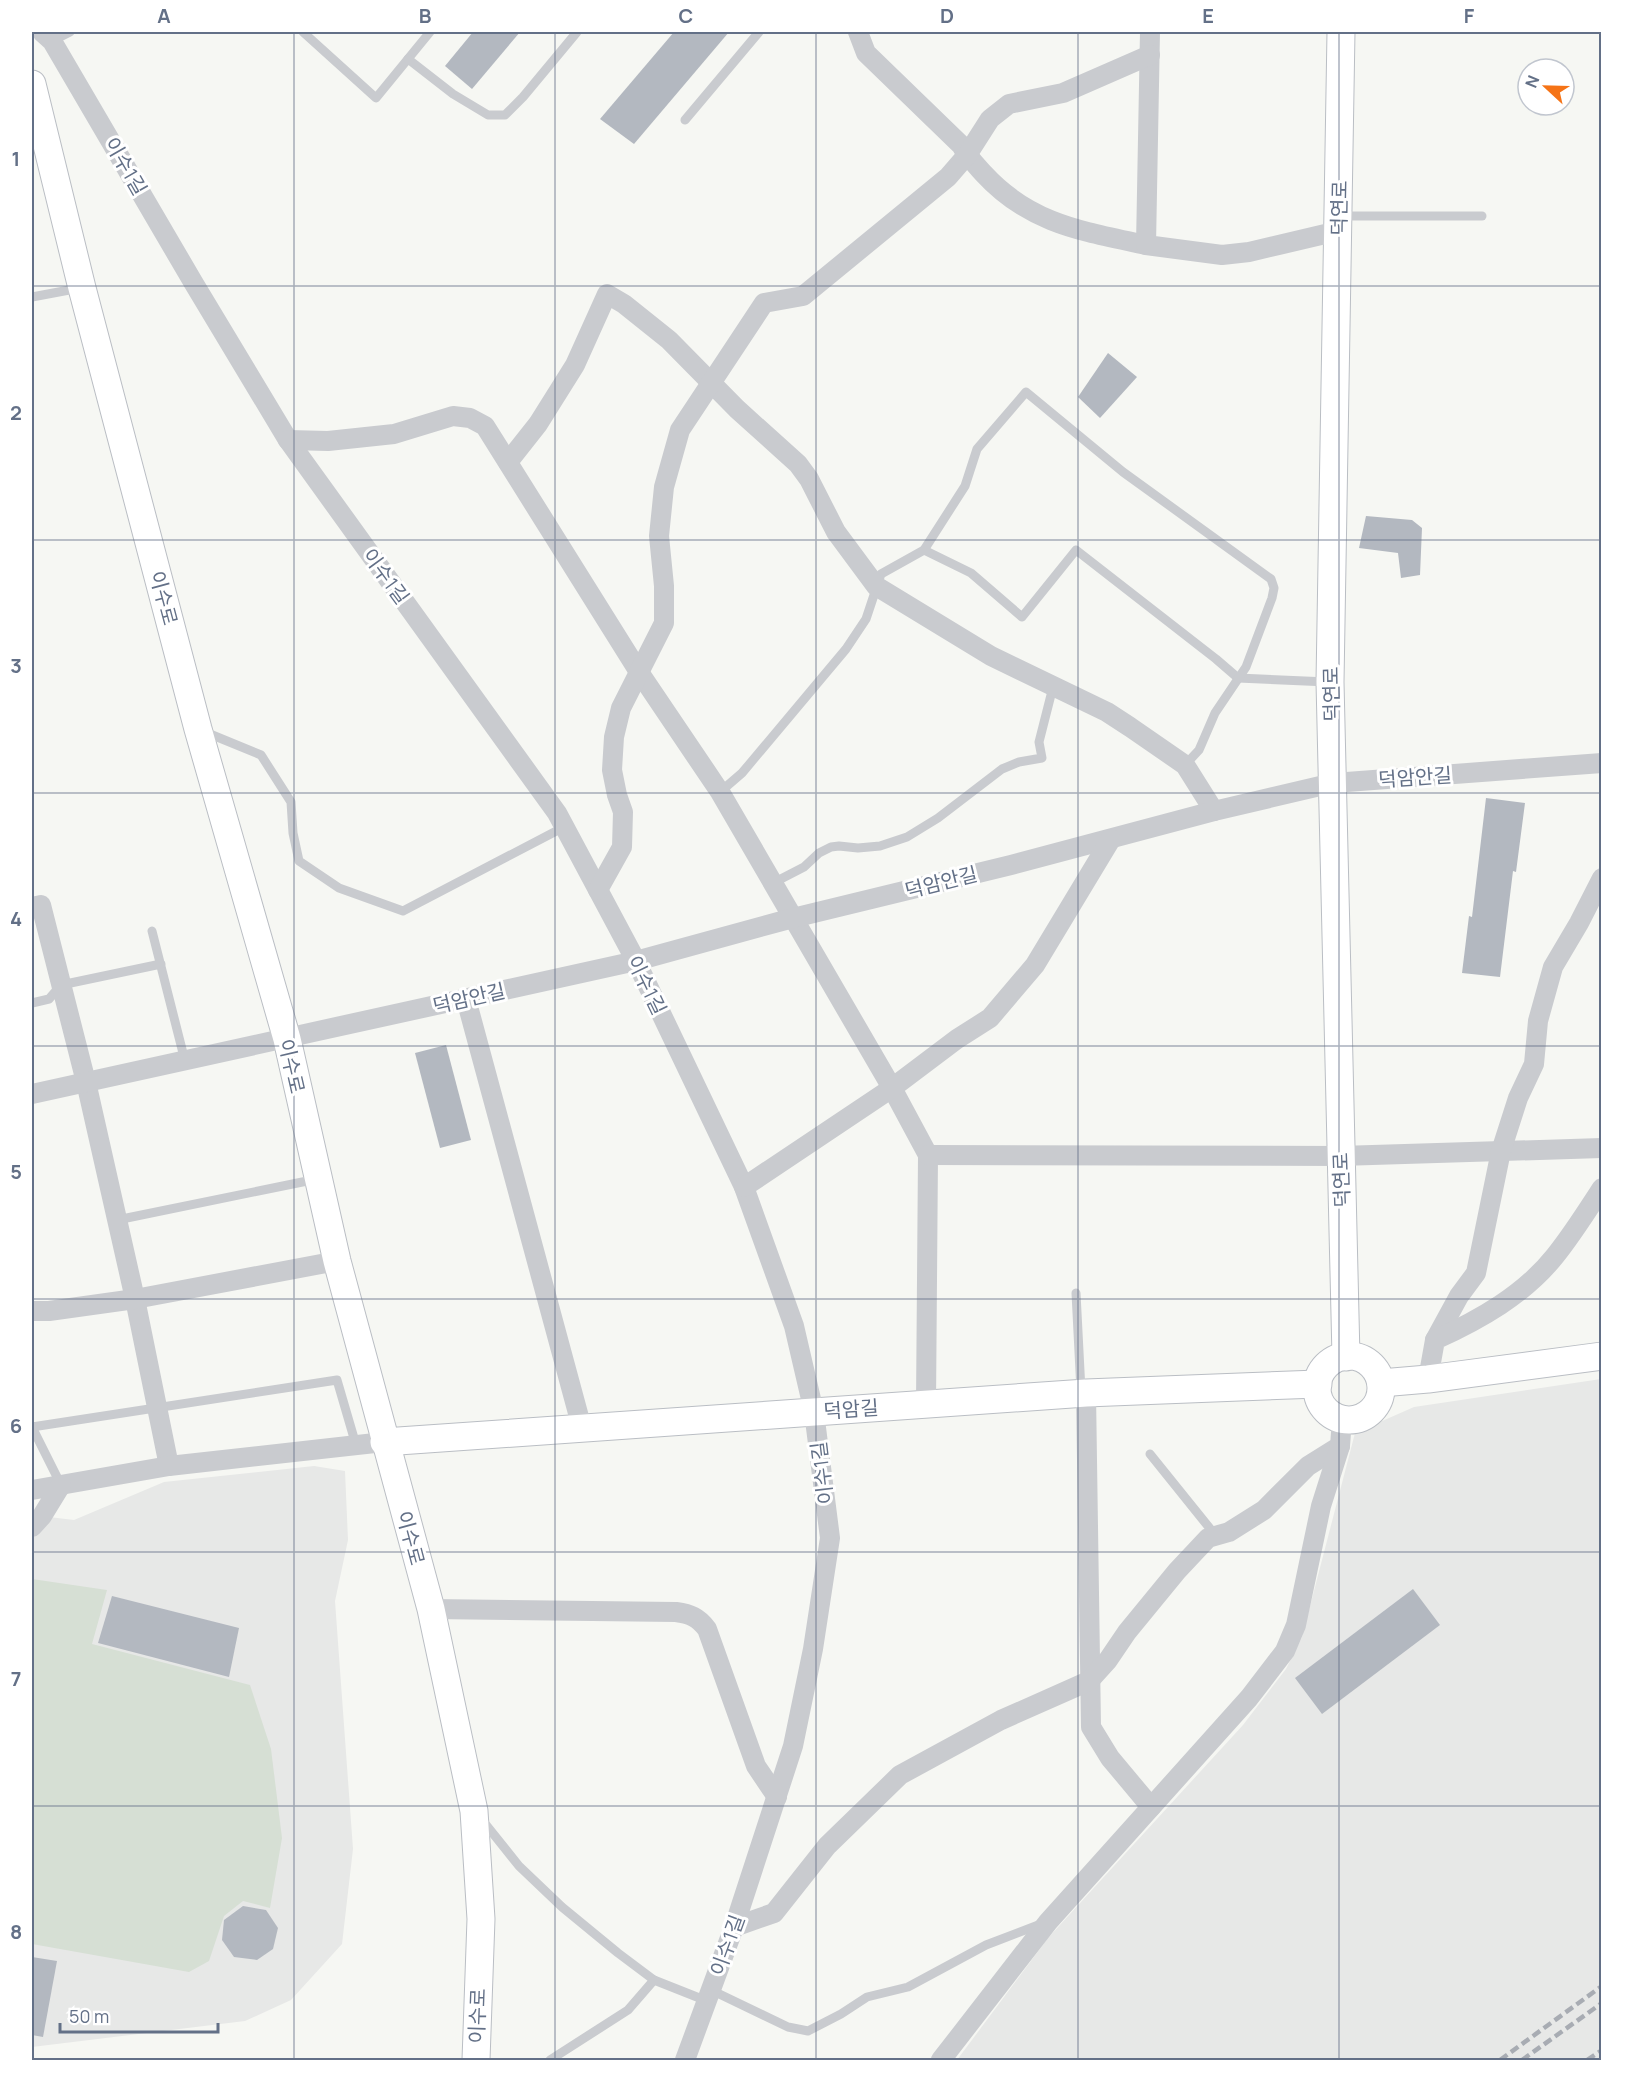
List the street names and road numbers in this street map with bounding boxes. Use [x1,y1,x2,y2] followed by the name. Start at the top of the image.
[99,132,153,200] street label: 이수1길
[1325,180,1353,236] street label: 덕연로
[357,543,415,609] street label: 이수1길
[144,568,184,628] street label: 이수로
[1317,666,1345,722] street label: 덕연로
[1377,761,1453,793] street label: 덕암안길
[902,860,980,904] street label: 덕암안길
[621,951,673,1019] street label: 이수1길
[430,977,508,1019] street label: 덕암안길
[273,1036,311,1096] street label: 이수로
[1327,1152,1355,1208] street label: 덕연로
[823,1394,879,1424] street label: 덕암길
[805,1440,839,1506] street label: 이수1길
[391,1508,431,1568] street label: 이수로
[704,1911,750,1979] street label: 이수1길
[463,1988,491,2044] street label: 이수로

